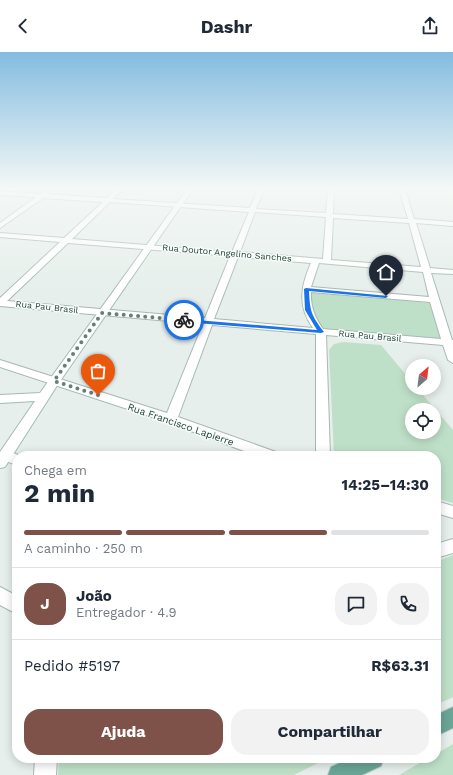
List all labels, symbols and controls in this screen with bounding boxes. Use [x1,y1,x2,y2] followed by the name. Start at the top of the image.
[12,15,34,37] icon: back
[419,15,441,37] icon: share
[201,16,252,37] text: Dashr
[162,242,292,264] street label: Rua Doutor Angelino Sanches
[369,255,403,296] pin
[375,261,397,283] icon: home
[15,299,79,315] street label: Rua Pau Brasil
[164,300,204,340] courier
[173,309,195,331] icon: bike
[338,328,402,344] street label: Rua Pau Brasil
[81,354,115,395] pin
[405,359,441,395] north arrow
[405,359,441,439] map controls
[87,360,109,382] icon: bag
[126,401,236,448] street label: Rua Francisco Lapierre
[405,403,441,439] button: locate
[24,463,87,478] text: Chega em
[342,476,429,494] text: 14:25–14:30
[24,478,95,508] text: 2 min
[24,541,143,556] text: A caminho · 250 m
[335,583,377,625] button: chat
[387,583,429,625] button: phone
[76,587,112,605] text: João
[40,595,50,613] text: J
[76,605,177,620] text: Entregador · 4.9
[24,657,120,675] text: Pedido #5197
[371,657,429,675] text: R$63.31
[24,709,223,755] button: Ajuda
[231,709,429,755] button: Compartilhar

